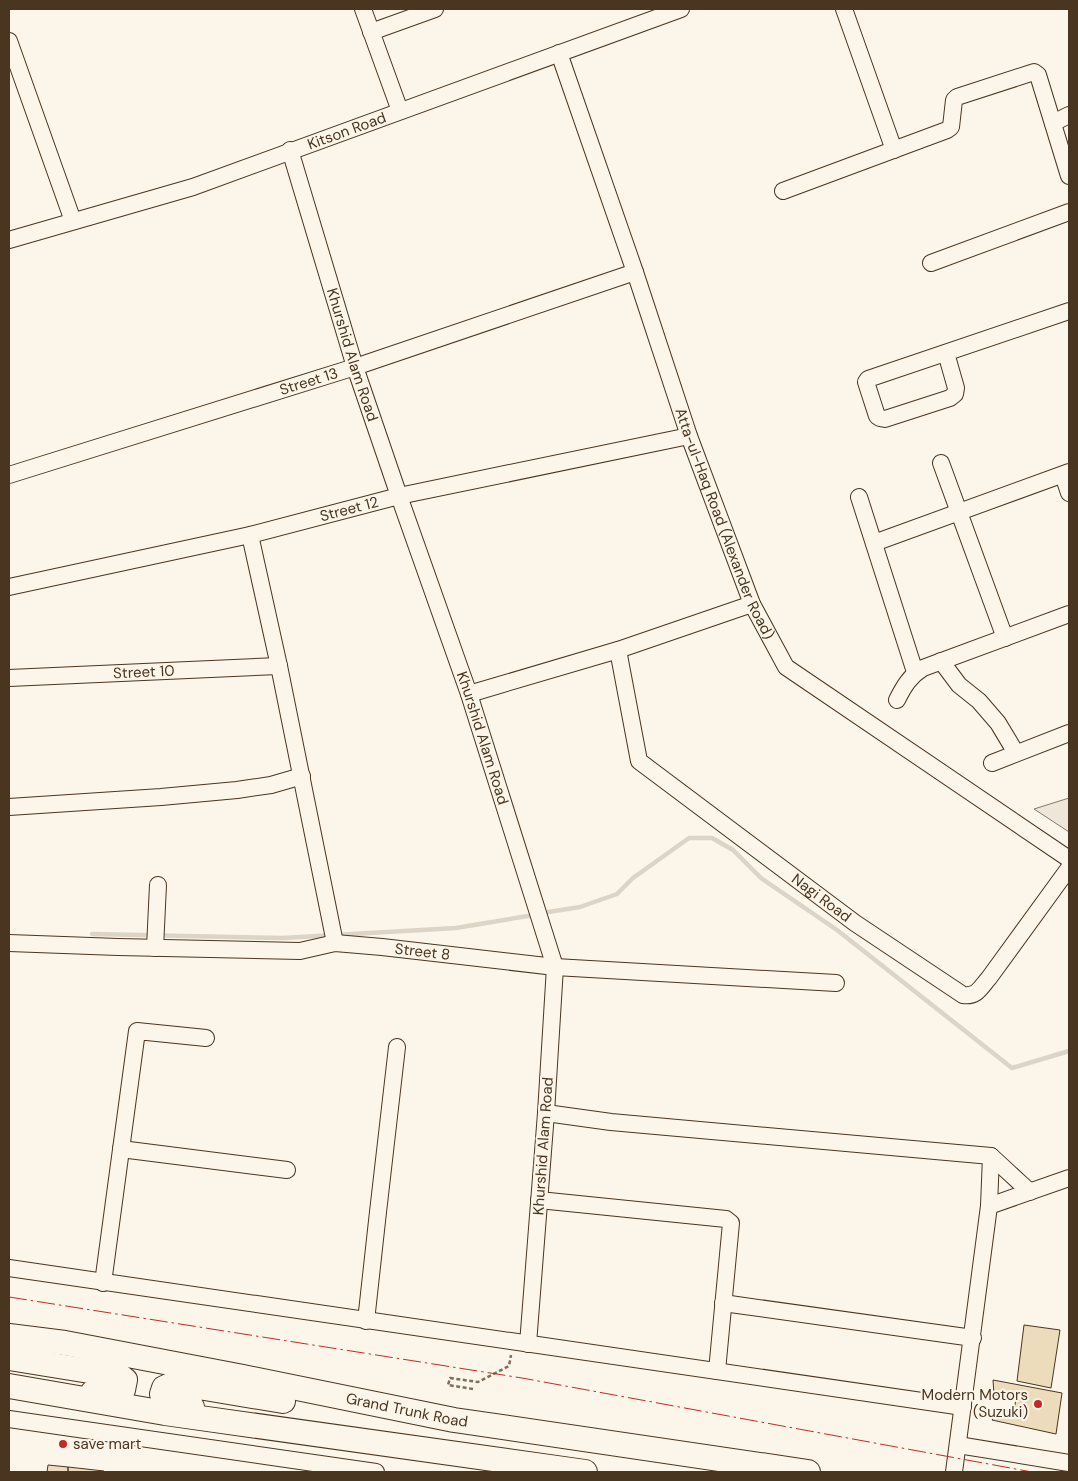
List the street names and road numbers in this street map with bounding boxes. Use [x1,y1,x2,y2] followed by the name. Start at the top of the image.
[305,107,389,154] street label: Kitson Road
[322,286,383,424] street label: Khurshid Alam Road
[277,363,340,400] street label: Street 13
[670,405,779,643] street label: Atta-ul-Haq Road (Alexander Road)
[318,492,381,526] street label: Street 12
[113,661,175,683] street label: Street 10
[452,669,513,807] street label: Khurshid Alam Road
[788,869,855,927] street label: Nagi Road
[394,939,451,965] street label: Street 8
[528,1076,558,1216] street label: Khurshid Alam Road
[344,1388,469,1432] street label: Grand Trunk Road

